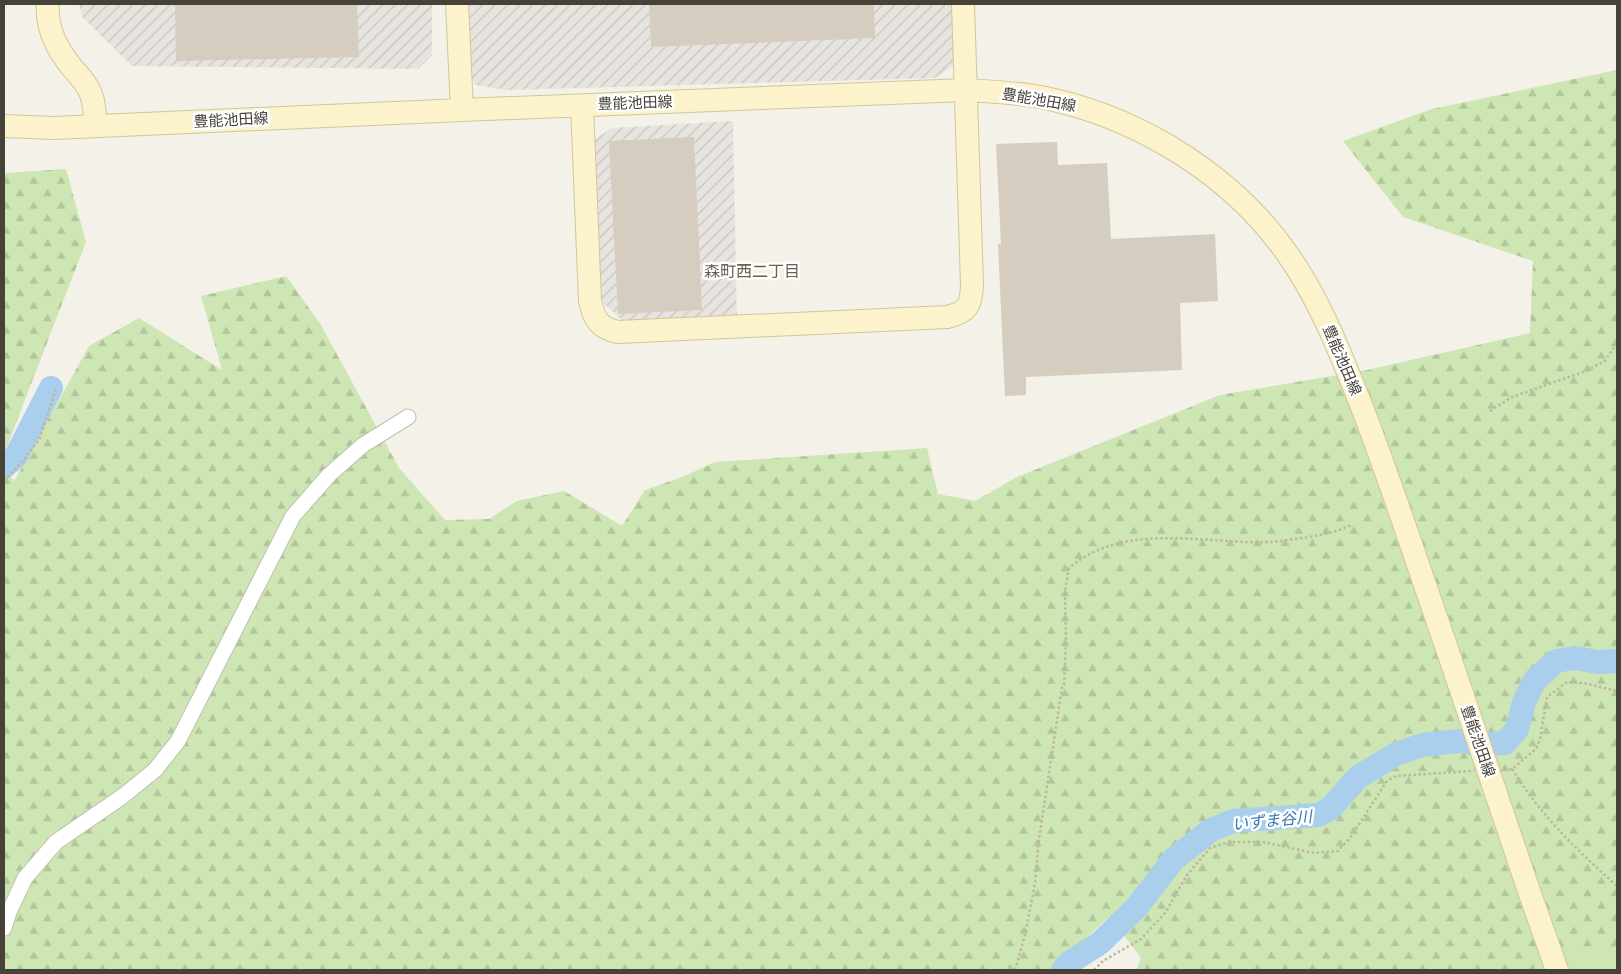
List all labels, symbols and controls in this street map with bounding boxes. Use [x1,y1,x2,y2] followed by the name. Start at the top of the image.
[1001,84,1078,114] street label: 豊能池田線
[597,92,673,112] street label: 豊能池田線
[193,108,269,130] street label: 豊能池田線
[704,261,800,280] district label: 森町西二丁目
[1320,322,1366,398] street label: 豊能池田線
[1458,702,1500,779] street label: 豊能池田線
[1231,806,1315,833] water label: いずま谷川

